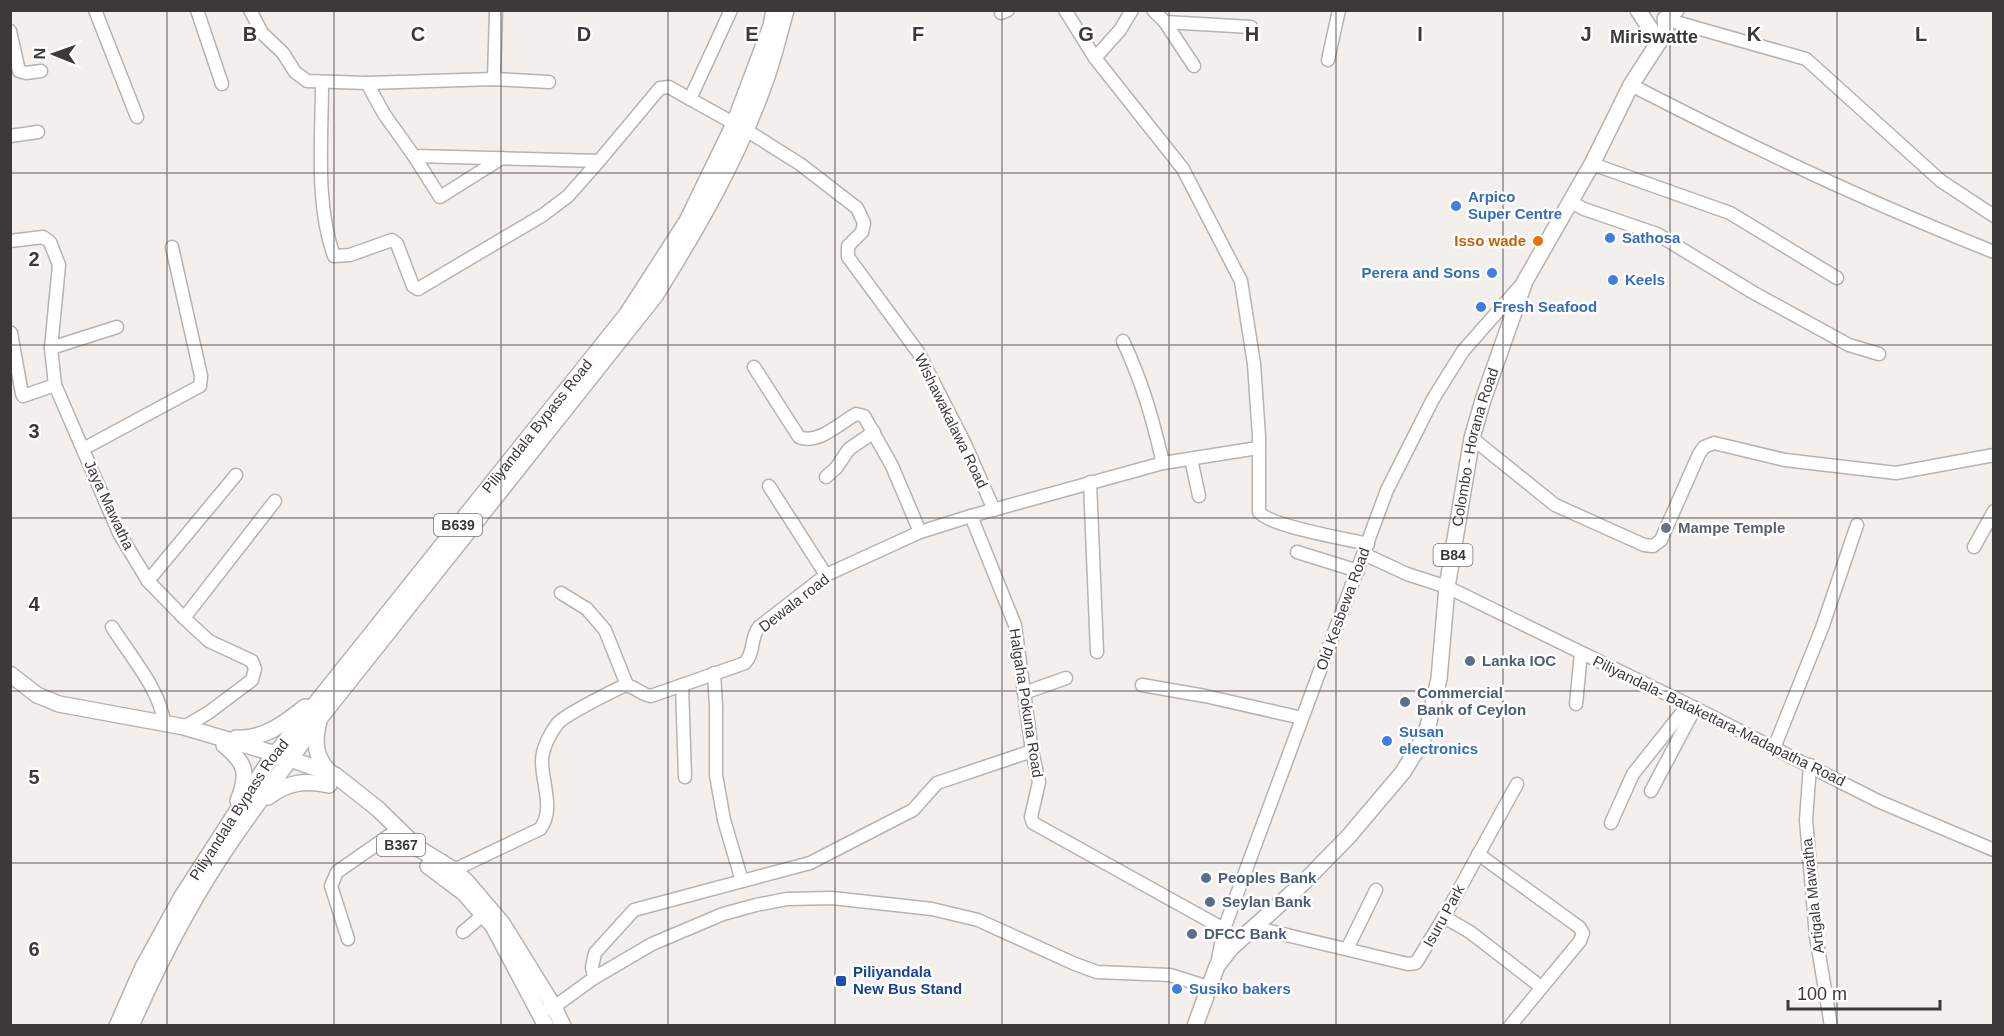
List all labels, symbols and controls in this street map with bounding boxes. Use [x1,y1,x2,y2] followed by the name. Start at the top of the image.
[243,23,257,45] text: B
[411,23,425,45] text: C
[577,23,591,45] text: D
[745,23,759,45] text: E
[912,23,924,45] text: F
[1078,23,1094,45] text: G
[1245,23,1259,45] text: H
[1417,23,1423,45] text: I
[1580,23,1592,45] text: J
[1747,23,1762,45] text: K
[1915,23,1927,45] text: L
[24,24,84,84] north arrow
[1610,27,1698,47] district label: Miriswatte
[31,48,48,60] text: N
[1468,188,1562,222] place label: Arpico Super Centre
[1449,199,1463,213] marker: Arpico Super Centre
[1622,229,1681,246] place label: Sathosa
[1603,231,1617,245] marker: Sathosa
[1454,232,1526,249] place label: Isso wade
[1531,234,1545,248] marker: Isso wade
[28,248,40,270] text: 2
[1362,264,1480,281] place label: Perera and Sons
[1485,266,1499,280] marker: Perera and Sons
[1625,271,1665,288] place label: Keels
[1606,273,1620,287] marker: Keels
[1493,298,1597,315] place label: Fresh Seafood
[1474,300,1488,314] marker: Fresh Seafood
[911,351,991,491] street label: Wishawakalawa Road
[478,356,595,496] street label: Piliyandala Bypass Road
[1448,366,1502,528] street label: Colombo - Horana Road
[28,420,40,442] text: 3
[81,457,138,553] street label: Jaya Mawatha
[434,514,482,536] road number: B639
[1678,519,1785,536] place label: Mampe Temple
[1659,521,1673,535] marker: Mampe Temple
[1434,544,1472,566] road number: B84
[1312,545,1373,672] street label: Old Kesbewa Road
[755,570,832,635] street label: Dewala road
[28,593,40,615] text: 4
[1006,627,1047,779] street label: Halgaha Pokuna Road
[1482,652,1556,669] place label: Lanka IOC
[1590,652,1848,789] street label: Piliyandala- Batakettara-Madapatha Road
[1463,654,1477,668] marker: Lanka IOC
[1417,684,1526,718] place label: Commercial Bank of Ceylon
[1398,695,1412,709] marker: Commercial Bank of Ceylon
[1399,723,1478,757] place label: Susan electronics
[1380,734,1394,748] marker: Susan electronics
[186,735,292,883] street label: Piliyandala Bypass Road
[28,766,40,788] text: 5
[377,834,425,856] road number: B367
[1798,837,1827,955] street label: Artigala Mawatha
[1218,869,1317,886] place label: Peoples Bank
[1199,871,1213,885] marker: Peoples Bank
[1420,881,1468,950] street label: Isuru Park
[1222,893,1312,910] place label: Seylan Bank
[1203,895,1217,909] marker: Seylan Bank
[1204,925,1287,942] place label: DFCC Bank
[1185,927,1199,941] marker: DFCC Bank
[28,938,40,960] text: 6
[853,963,962,997] place label: Piliyandala New Bus Stand
[1788,973,1940,1011] scale bar
[834,974,848,988] marker: Piliyandala New Bus Stand
[1189,980,1291,997] place label: Susiko bakers
[1170,982,1184,996] marker: Susiko bakers
[1797,984,1847,1004] text: 100 m

